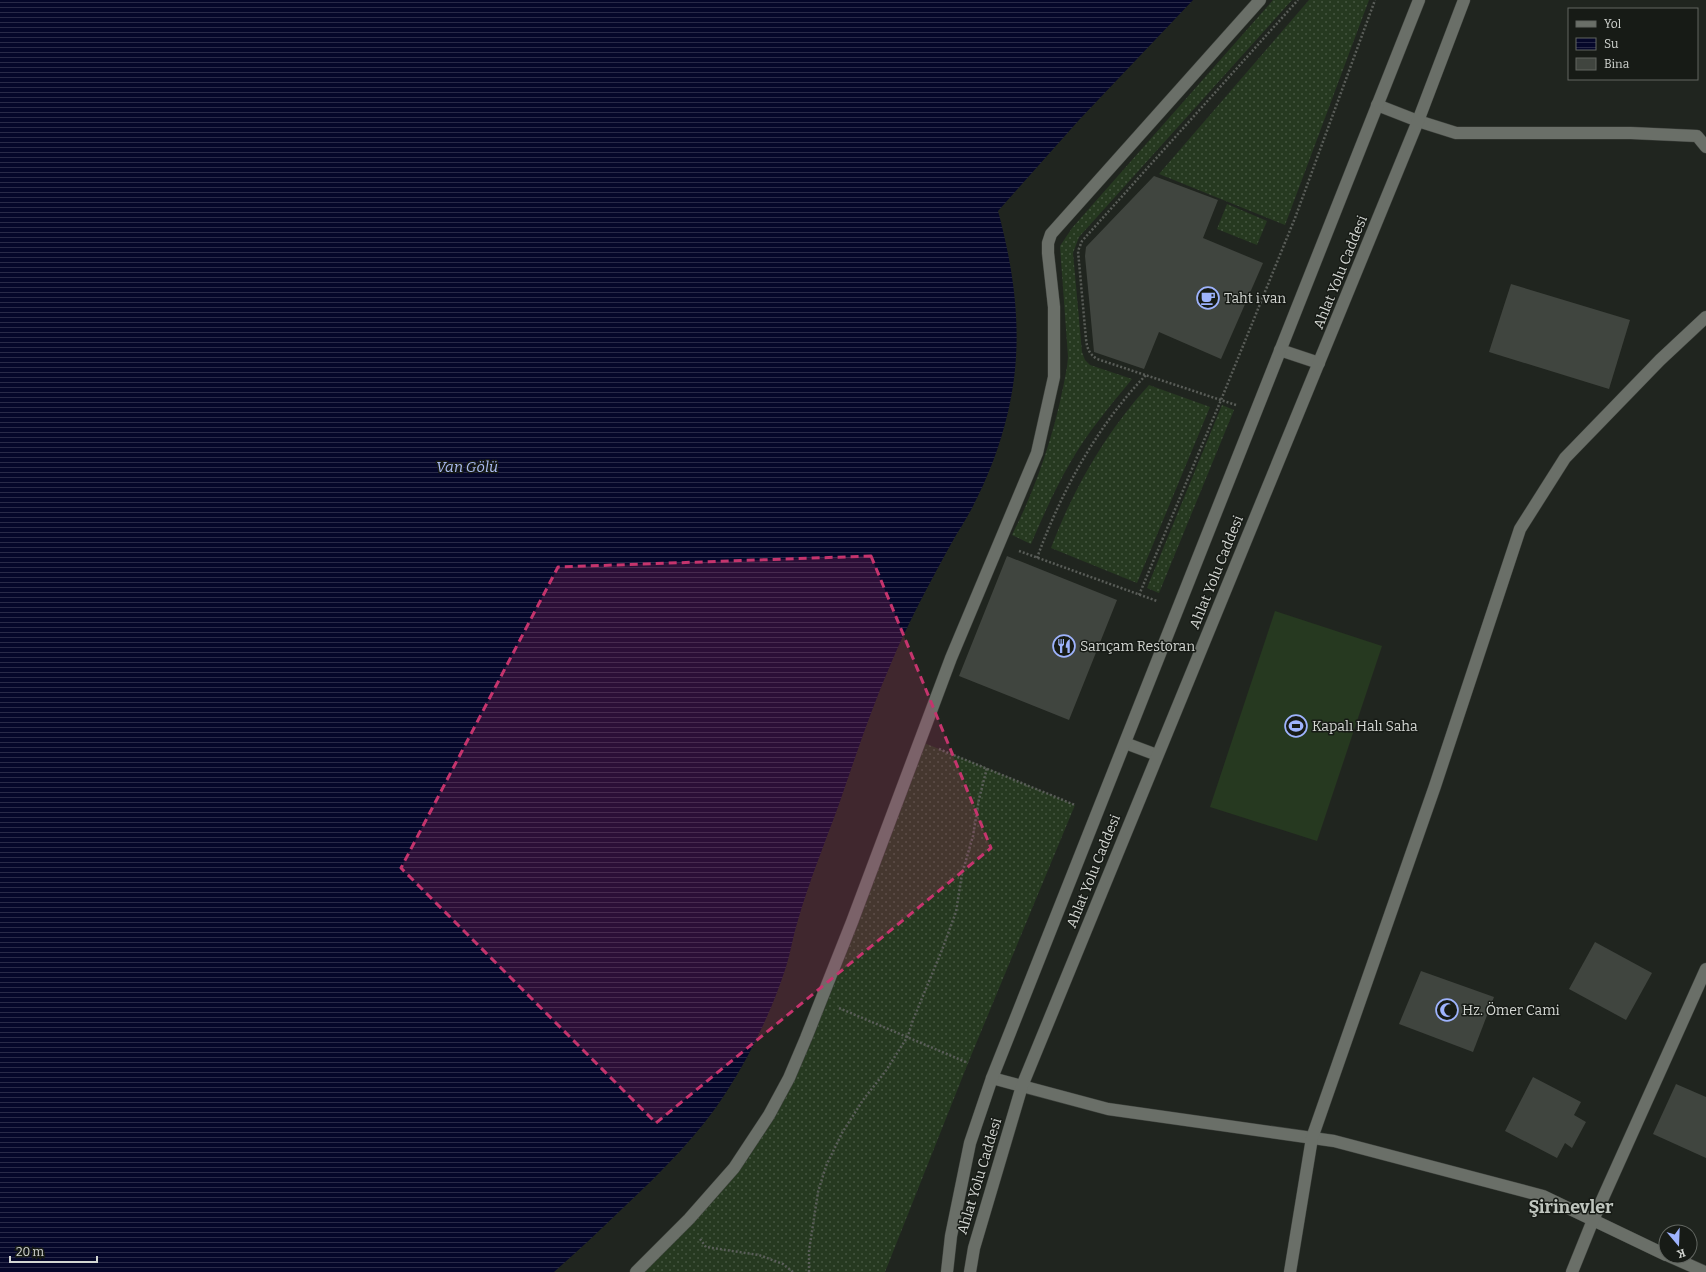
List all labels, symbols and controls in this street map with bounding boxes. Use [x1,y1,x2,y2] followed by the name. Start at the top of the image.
[1568,8,1698,80] legend
[1604,17,1622,31] text: Yol
[1604,37,1619,51] text: Su
[1604,57,1630,71] text: Bina
[1310,213,1371,331] street label: Ahlat Yolu Caddesi
[1195,285,1221,311] cafe icon: Taht i van
[1224,290,1286,307] place label: Taht i van
[436,458,498,476] water label: Van Gölü
[1186,513,1247,631] street label: Ahlat Yolu Caddesi
[1051,633,1077,659] restaurant icon: Sarıçam Restoran
[1080,638,1195,655] place label: Sarıçam Restoran
[1283,713,1309,739] sports icon: Kapalı Halı Saha
[1312,718,1418,735] place label: Kapalı Halı Saha
[1063,812,1124,930] street label: Ahlat Yolu Caddesi
[1434,997,1460,1023] mosque icon: Hz. Ömer Cami
[1462,1002,1560,1019] place label: Hz. Ömer Cami
[954,1116,1005,1236] street label: Ahlat Yolu Caddesi
[1528,1196,1614,1218] district label: Şirinevler
[1658,1224,1698,1264] north arrow
[10,1238,97,1264] scale bar
[16,1245,45,1259] text: 20 m
[1675,1246,1687,1260] text: K

